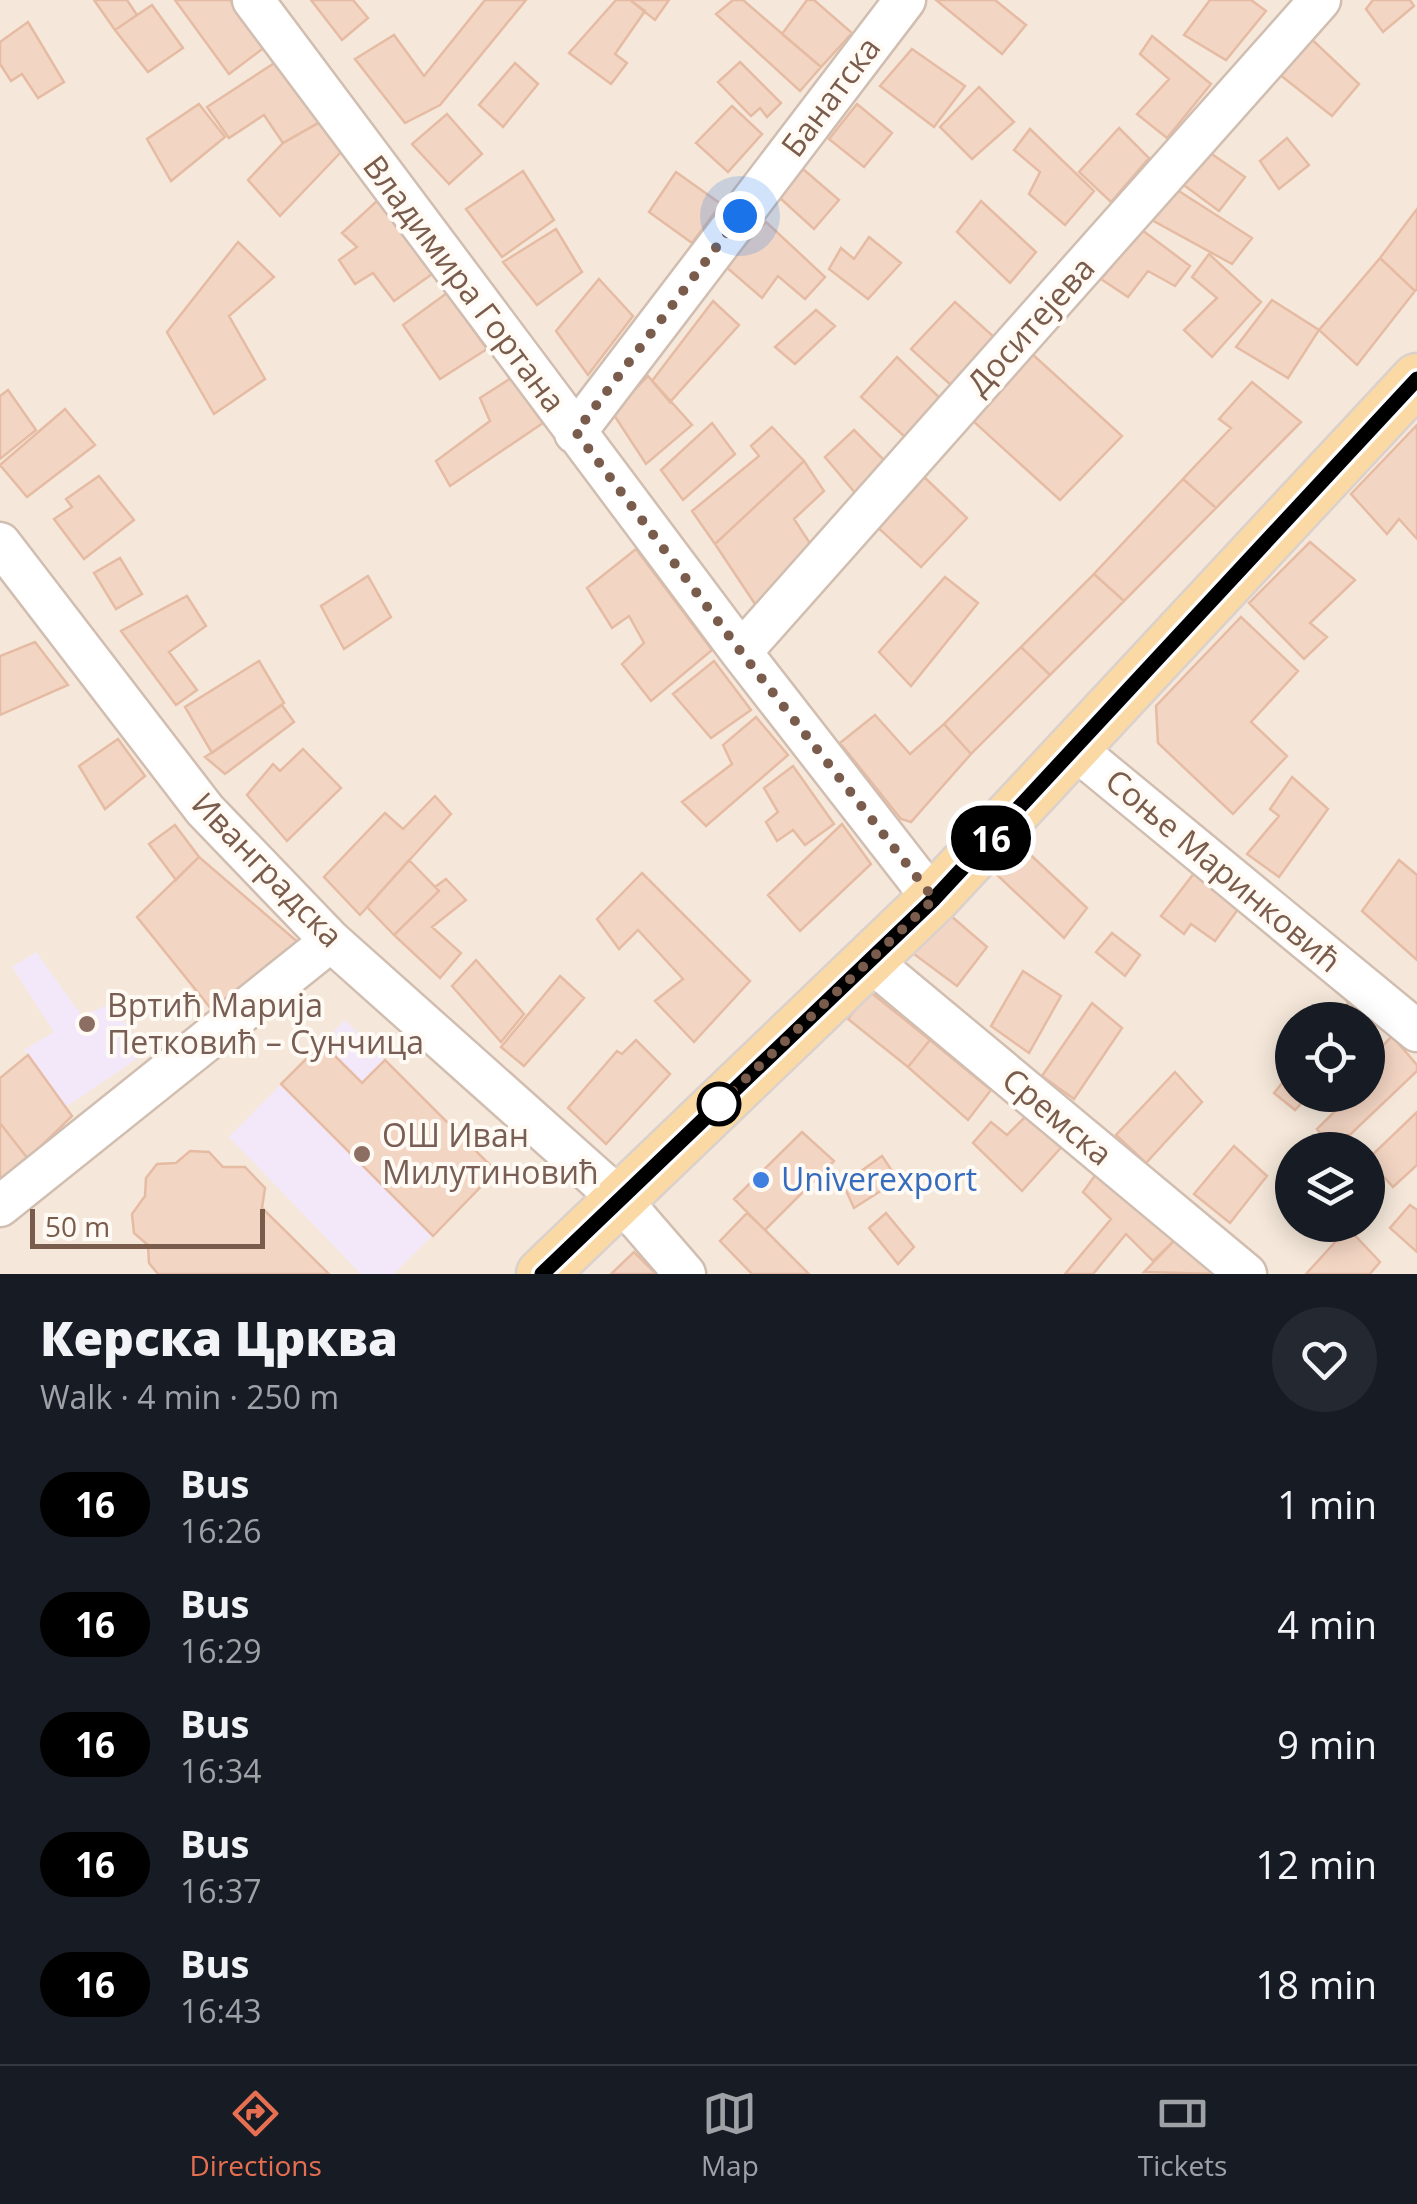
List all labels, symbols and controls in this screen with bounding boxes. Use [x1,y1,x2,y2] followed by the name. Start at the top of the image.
[770,27,889,165] street label: Банатска
[354,146,576,420] street label: Владимира Гортана
[715,191,765,241] your location
[956,247,1103,403] street label: Доситејева
[1097,759,1351,981] street label: Соње Маринковић
[183,782,353,956] street label: Иванградска
[946,806,1036,870] line badge: 16
[971,815,1011,862] text: 16
[107,983,424,1063] place label: Вртић Марија Петковић – Сунчица
[1275,1002,1385,1242] map controls
[1275,1002,1385,1112] button: locate
[76,1013,98,1035] marker: Вртић Марија Петковић – Сунчица
[994,1057,1122,1174] street label: Сремска
[698,1083,740,1125] unlabelled marker
[382,1113,599,1193] place label: ОШ Иван Милутиновић
[1275,1132,1385,1242] button: layers
[351,1143,373,1165] marker: ОШ Иван Милутиновић
[781,1157,977,1200] place label: Univerexport
[750,1169,772,1191] marker: Univerexport
[30,1204,265,1248] scale bar
[45,1207,110,1245] text: 50 m
[40,1305,398,1370] text: Керска Црква
[1272,1307,1377,1412] button: heart
[40,1375,339,1418] text: Walk · 4 min · 250 m
[180,1457,249,1509] text: Bus
[1277,1478,1377,1530] text: 1 min
[75,1481,115,1528] text: 16
[180,1509,262,1552] text: 16:26
[180,1577,249,1629] text: Bus
[1277,1598,1377,1650] text: 4 min
[75,1601,115,1648] text: 16
[180,1629,262,1672] text: 16:29
[180,1697,249,1749] text: Bus
[1277,1718,1377,1770] text: 9 min
[75,1721,115,1768] text: 16
[180,1749,262,1792] text: 16:34
[180,1817,249,1869] text: Bus
[1256,1838,1377,1890] text: 12 min
[75,1841,115,1888] text: 16
[180,1869,262,1912] text: 16:37
[180,1937,249,1989] text: Bus
[1256,1958,1377,2010] text: 18 min
[75,1961,115,2008] text: 16
[180,1989,262,2032] text: 16:43
[190,2086,322,2184] tab: Directions
[701,2086,759,2184] tab: Map
[1138,2086,1227,2184] tab: Tickets

